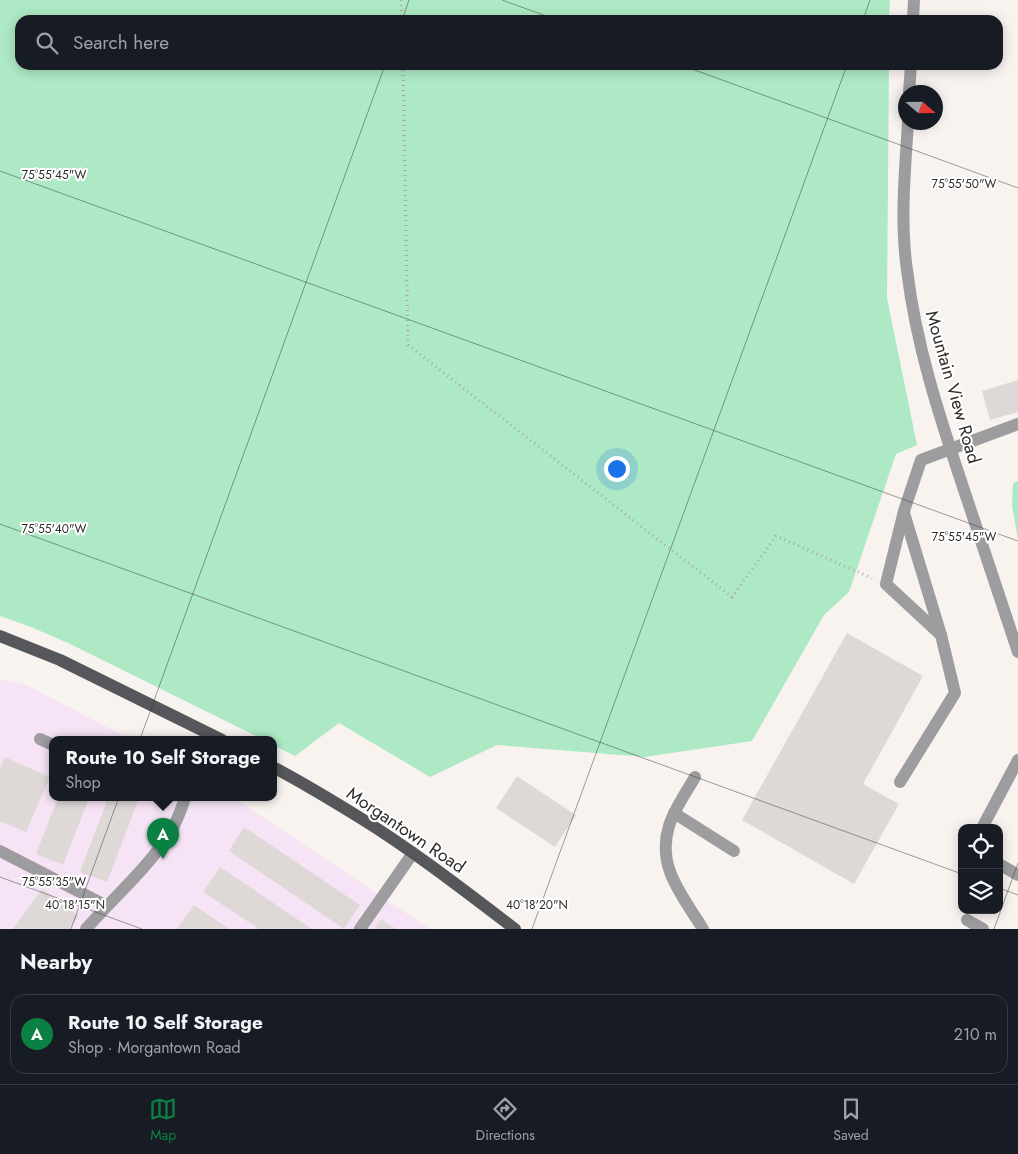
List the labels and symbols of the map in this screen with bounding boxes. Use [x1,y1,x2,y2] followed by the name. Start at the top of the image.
[898,85,943,130] north arrow
[22,166,86,184] text: 75°55'45"W
[932,175,997,193] text: 75°55'50"W
[919,308,987,466] street label: Mountain View Road
[604,456,630,482] your location
[21,520,87,538] text: 75°55'40"W
[932,528,996,546] text: 75°55'45"W
[341,781,471,879] street label: Morgantown Road
[147,818,179,859] pin: A
[22,873,86,891] text: 75°55'35"W
[45,896,105,914] text: 40°18'15"N
[506,896,568,914] text: 40°18'20"N

